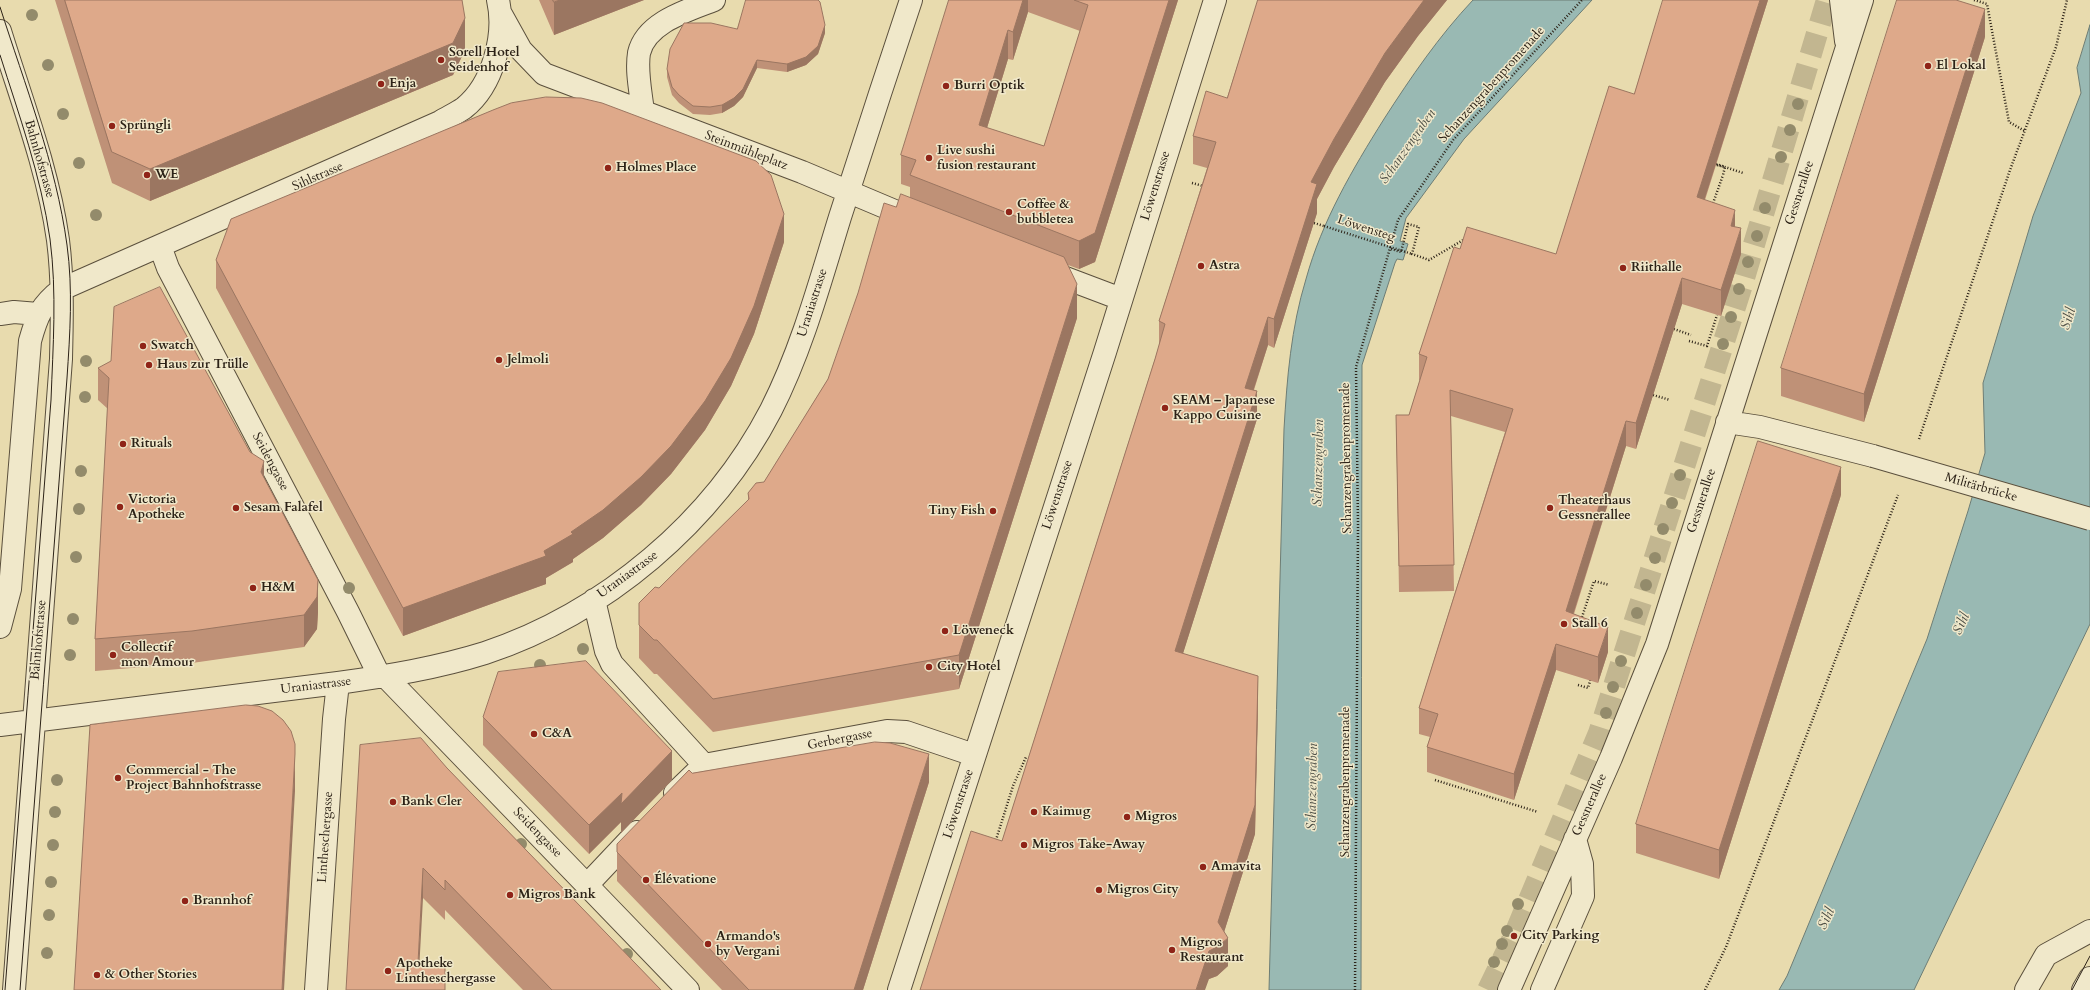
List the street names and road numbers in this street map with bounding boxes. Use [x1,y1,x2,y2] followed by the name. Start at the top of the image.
[1436,24,1548,146] street label: Schanzengrabenpromenade
[20,118,58,200] street label: Bahnhofstrasse
[702,128,790,174] street label: Steinmühleplatz
[1138,149,1174,223] street label: Löwenstrasse
[290,159,346,195] street label: Sihlstrasse
[1782,159,1818,227] street label: Gessnerallee
[1335,212,1397,246] street label: Löwensteg
[795,267,831,339] street label: Uraniastrasse
[1338,382,1356,534] street label: Schanzengrabenpromenade
[248,430,292,494] street label: Seidengasse
[1039,458,1077,532] street label: Löwenstrasse
[1684,467,1720,535] street label: Gessnerallee
[1943,470,2019,506] street label: Militärbrücke
[595,548,661,602] street label: Uraniastrasse
[28,599,50,681] street label: Bahnhofstrasse
[280,674,352,698] street label: Uraniastrasse
[1338,706,1354,858] street label: Schanzengrabenpromenade
[806,726,874,754] street label: Gerbergasse
[940,767,978,841] street label: Löwenstrasse
[1569,771,1611,839] street label: Gessnerallee
[315,791,337,883] street label: Lintheschergasse
[509,805,565,861] street label: Seidengasse

